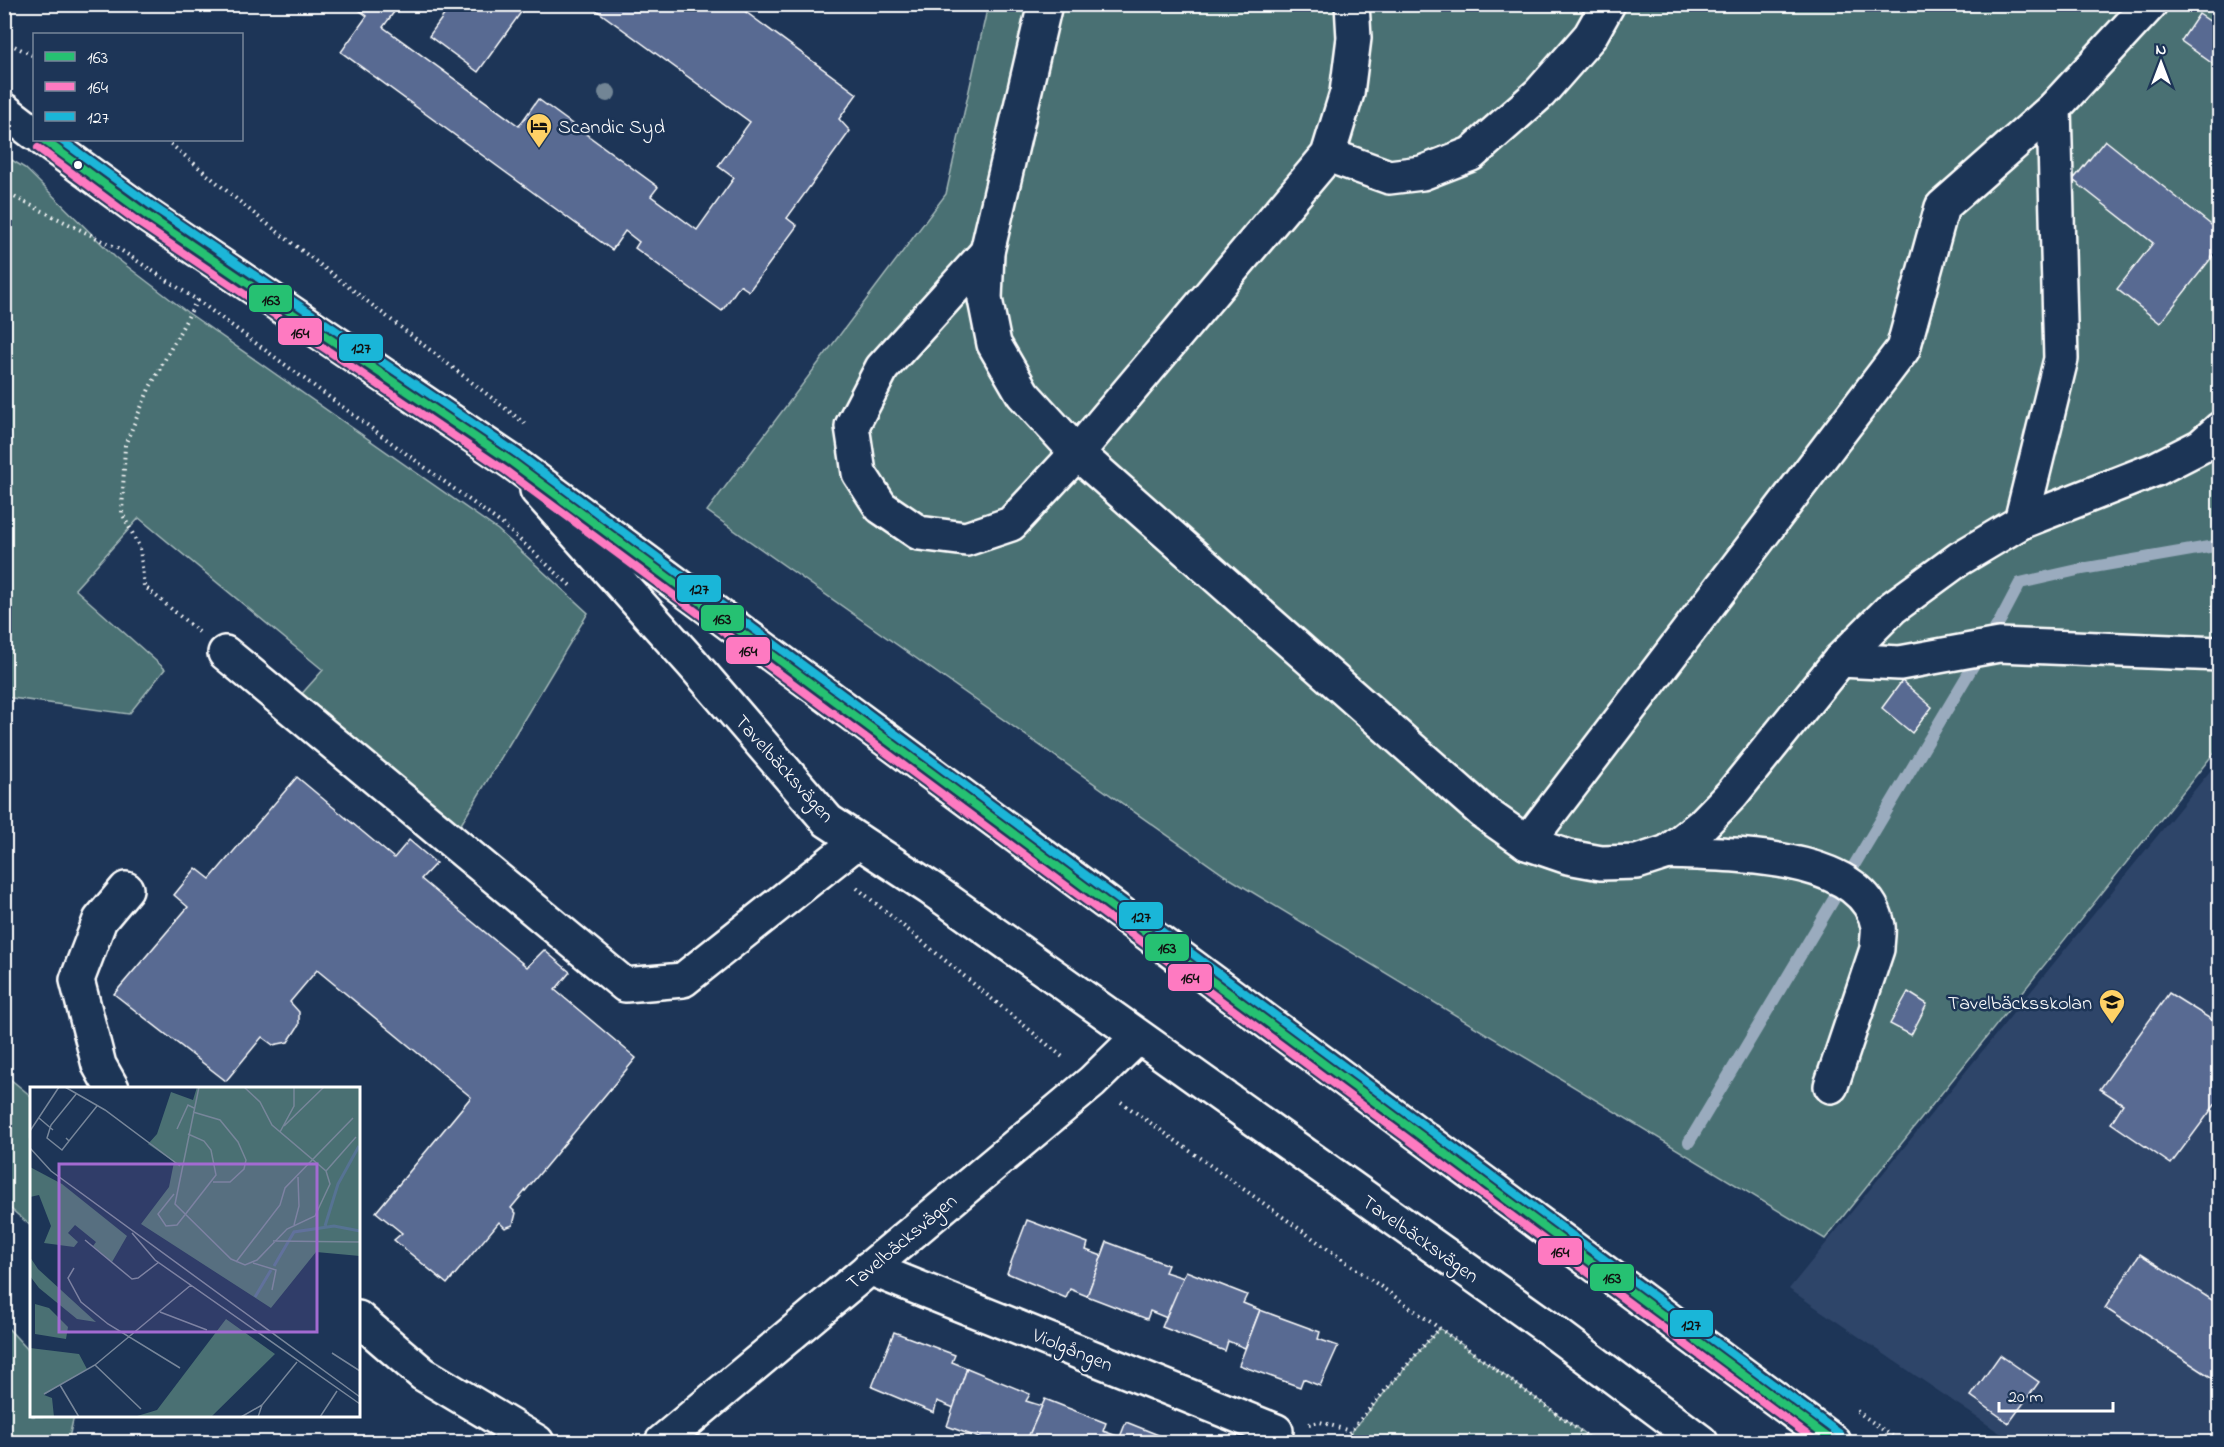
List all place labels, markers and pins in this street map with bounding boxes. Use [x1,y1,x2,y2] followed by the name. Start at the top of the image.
[524,111,554,149] hotel icon: Scandic Syd
[558,114,665,143] place label: Scandic Syd
[72,159,84,171] unlabelled marker
[2097,987,2127,1025] school or university icon: Tavelbäcksskolan
[1948,990,2092,1019] place label: Tavelbäcksskolan

